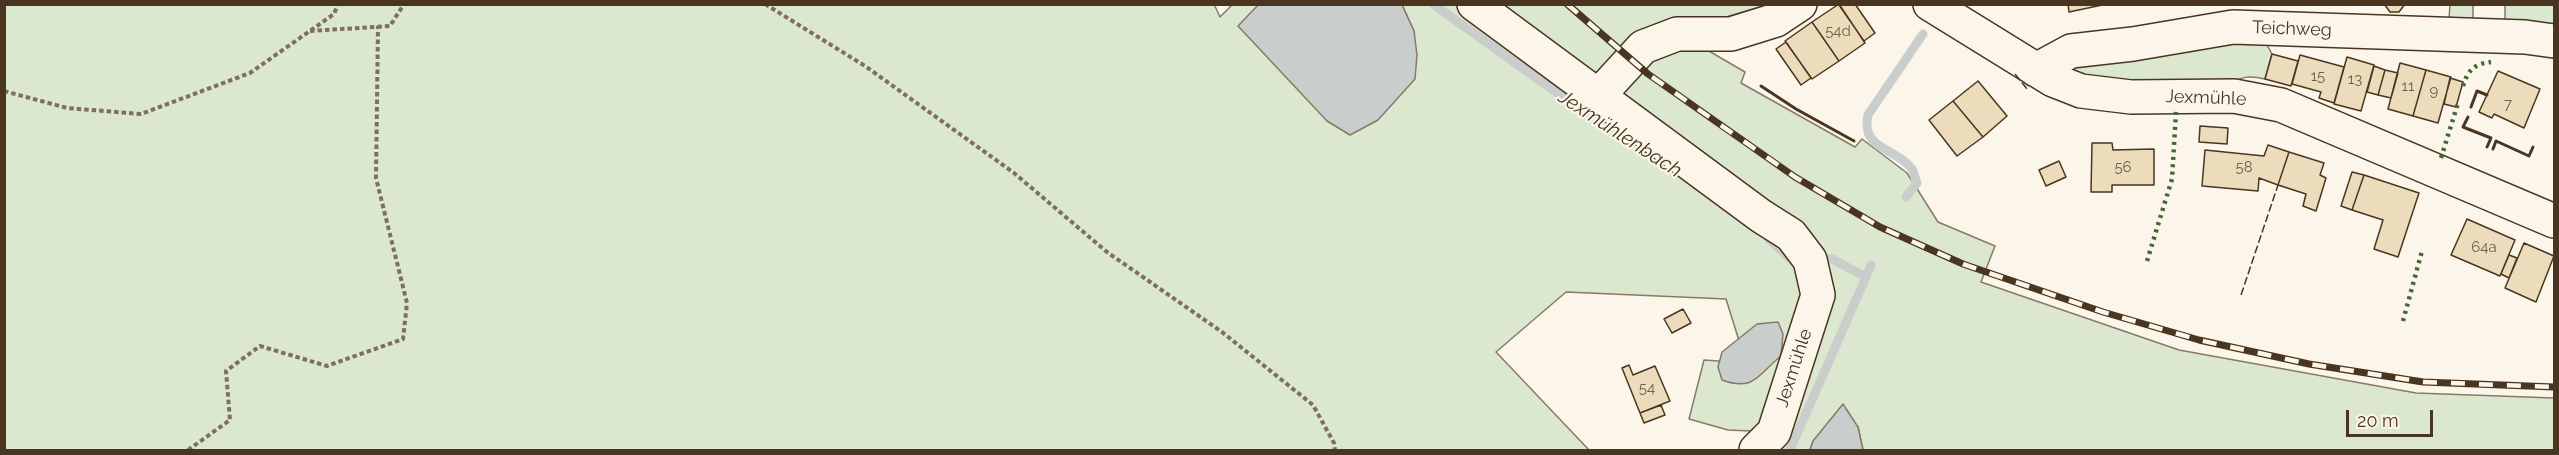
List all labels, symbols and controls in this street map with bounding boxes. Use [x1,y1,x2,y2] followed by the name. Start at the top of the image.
[2252,17,2332,41] street label: Teichweg
[1825,22,1851,40] house number: 54d
[2311,67,2325,85] house number: 15
[2348,70,2362,88] house number: 13
[2402,77,2414,95] house number: 11
[2430,82,2438,100] house number: 9
[1554,85,1686,183] water label: Jexmühlenbach
[2165,86,2247,110] street label: Jexmühle
[2504,95,2512,113] house number: 7
[2114,158,2132,176] house number: 56
[2235,158,2253,176] house number: 58
[2471,238,2497,256] house number: 64a
[1771,326,1817,410] street label: Jexmühle
[1639,379,1655,397] house number: 54
[2349,398,2436,436] scale bar
[2357,410,2399,431] text: 20 m

